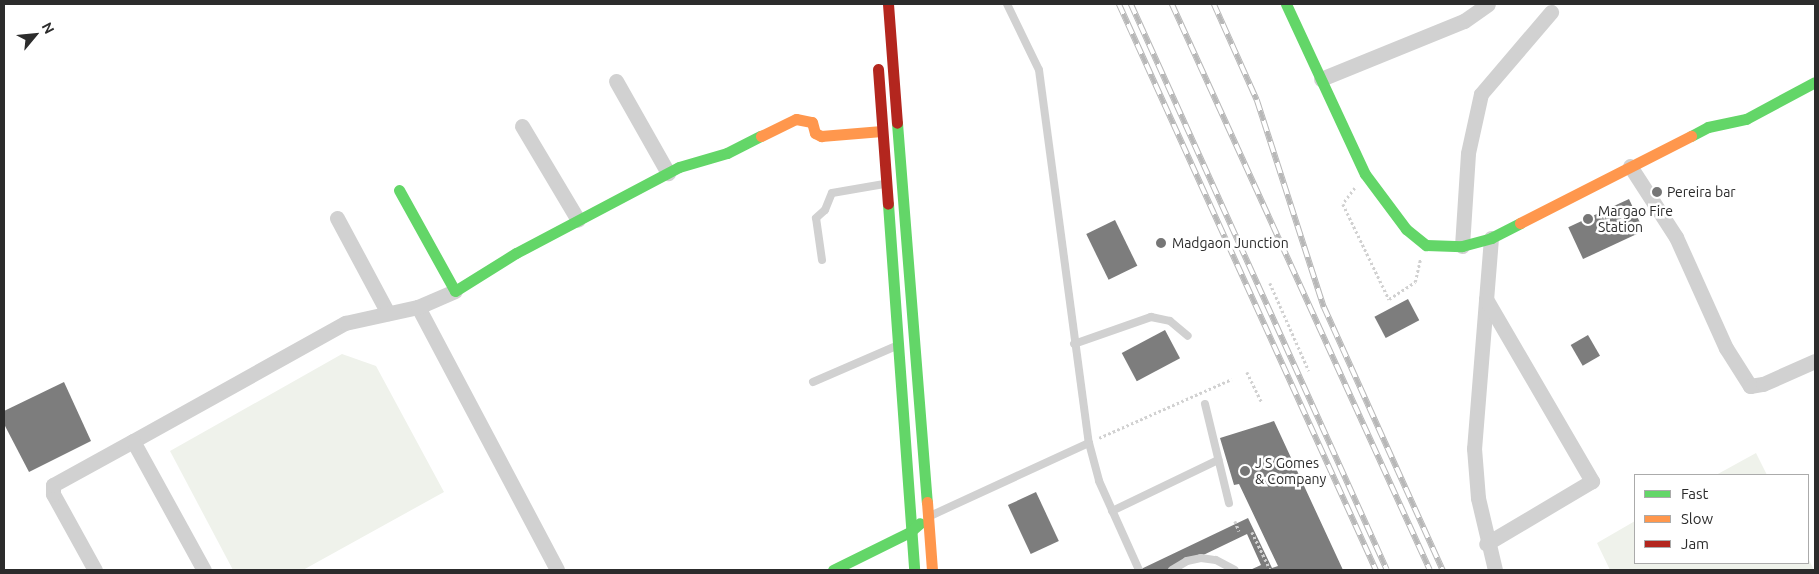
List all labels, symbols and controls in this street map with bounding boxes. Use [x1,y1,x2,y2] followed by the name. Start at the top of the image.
[10,10,60,60] north arrow
[39,20,58,36] text: N
[1667,184,1736,200] place label: Pereira bar
[1651,186,1663,198] marker: Pereira bar
[1598,203,1673,236] place label: Margao Fire Station
[1582,213,1594,225] marker: Margao Fire Station
[1172,235,1289,251] place label: Madgaon Junction
[1154,236,1168,250] marker: Madgaon Junction
[1255,455,1326,488] place label: J S Gomes & Company
[1239,465,1251,477] marker: J S Gomes & Company
[1634,474,1809,564] legend
[1681,485,1708,502] text: Fast
[1681,510,1713,527] text: Slow
[1681,535,1709,552] text: Jam

